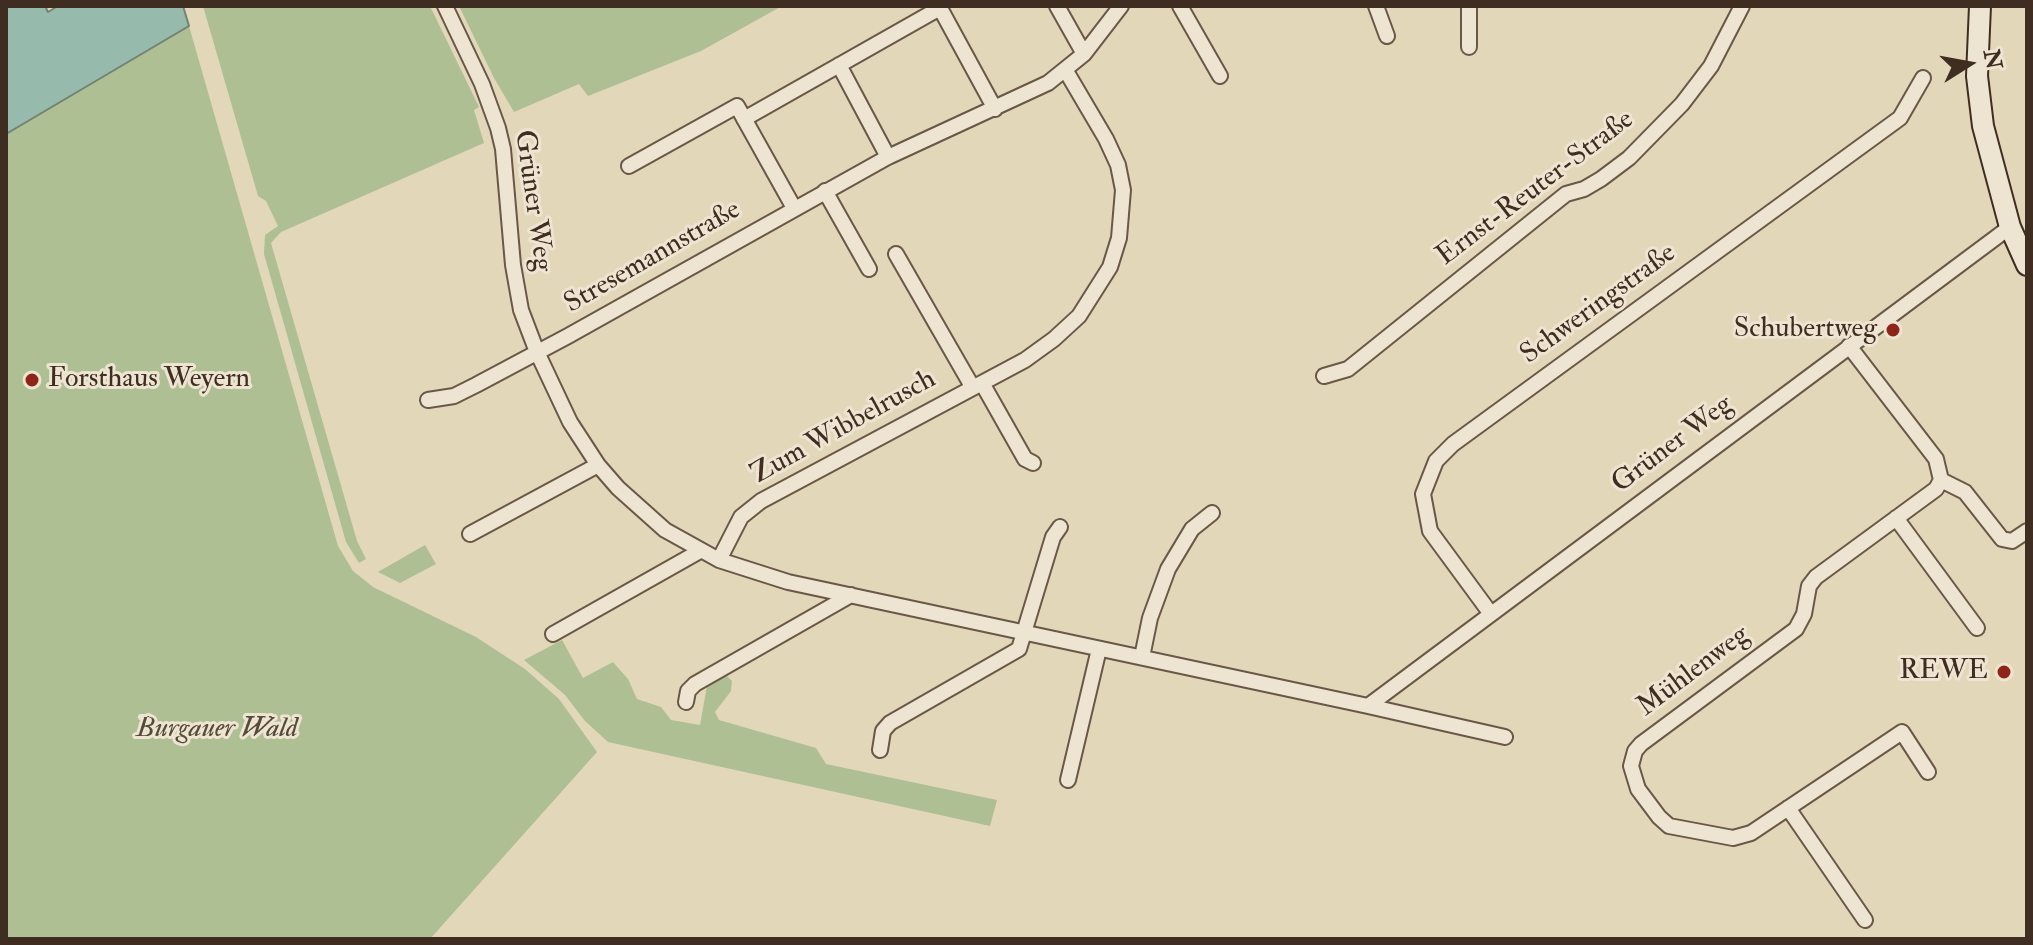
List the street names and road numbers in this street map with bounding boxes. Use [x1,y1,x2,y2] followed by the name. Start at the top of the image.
[1431,104,1641,274] street label: Ernst-Reuter-Straße
[505,128,559,274] street label: Grüner Weg
[559,194,747,322] street label: Stresemannstraße
[1515,237,1683,373] street label: Schweringstraße
[746,363,942,493] street label: Zum Wibbelrusch
[1606,389,1740,501] street label: Grüner Weg
[1631,619,1757,725] street label: Mühlenweg

